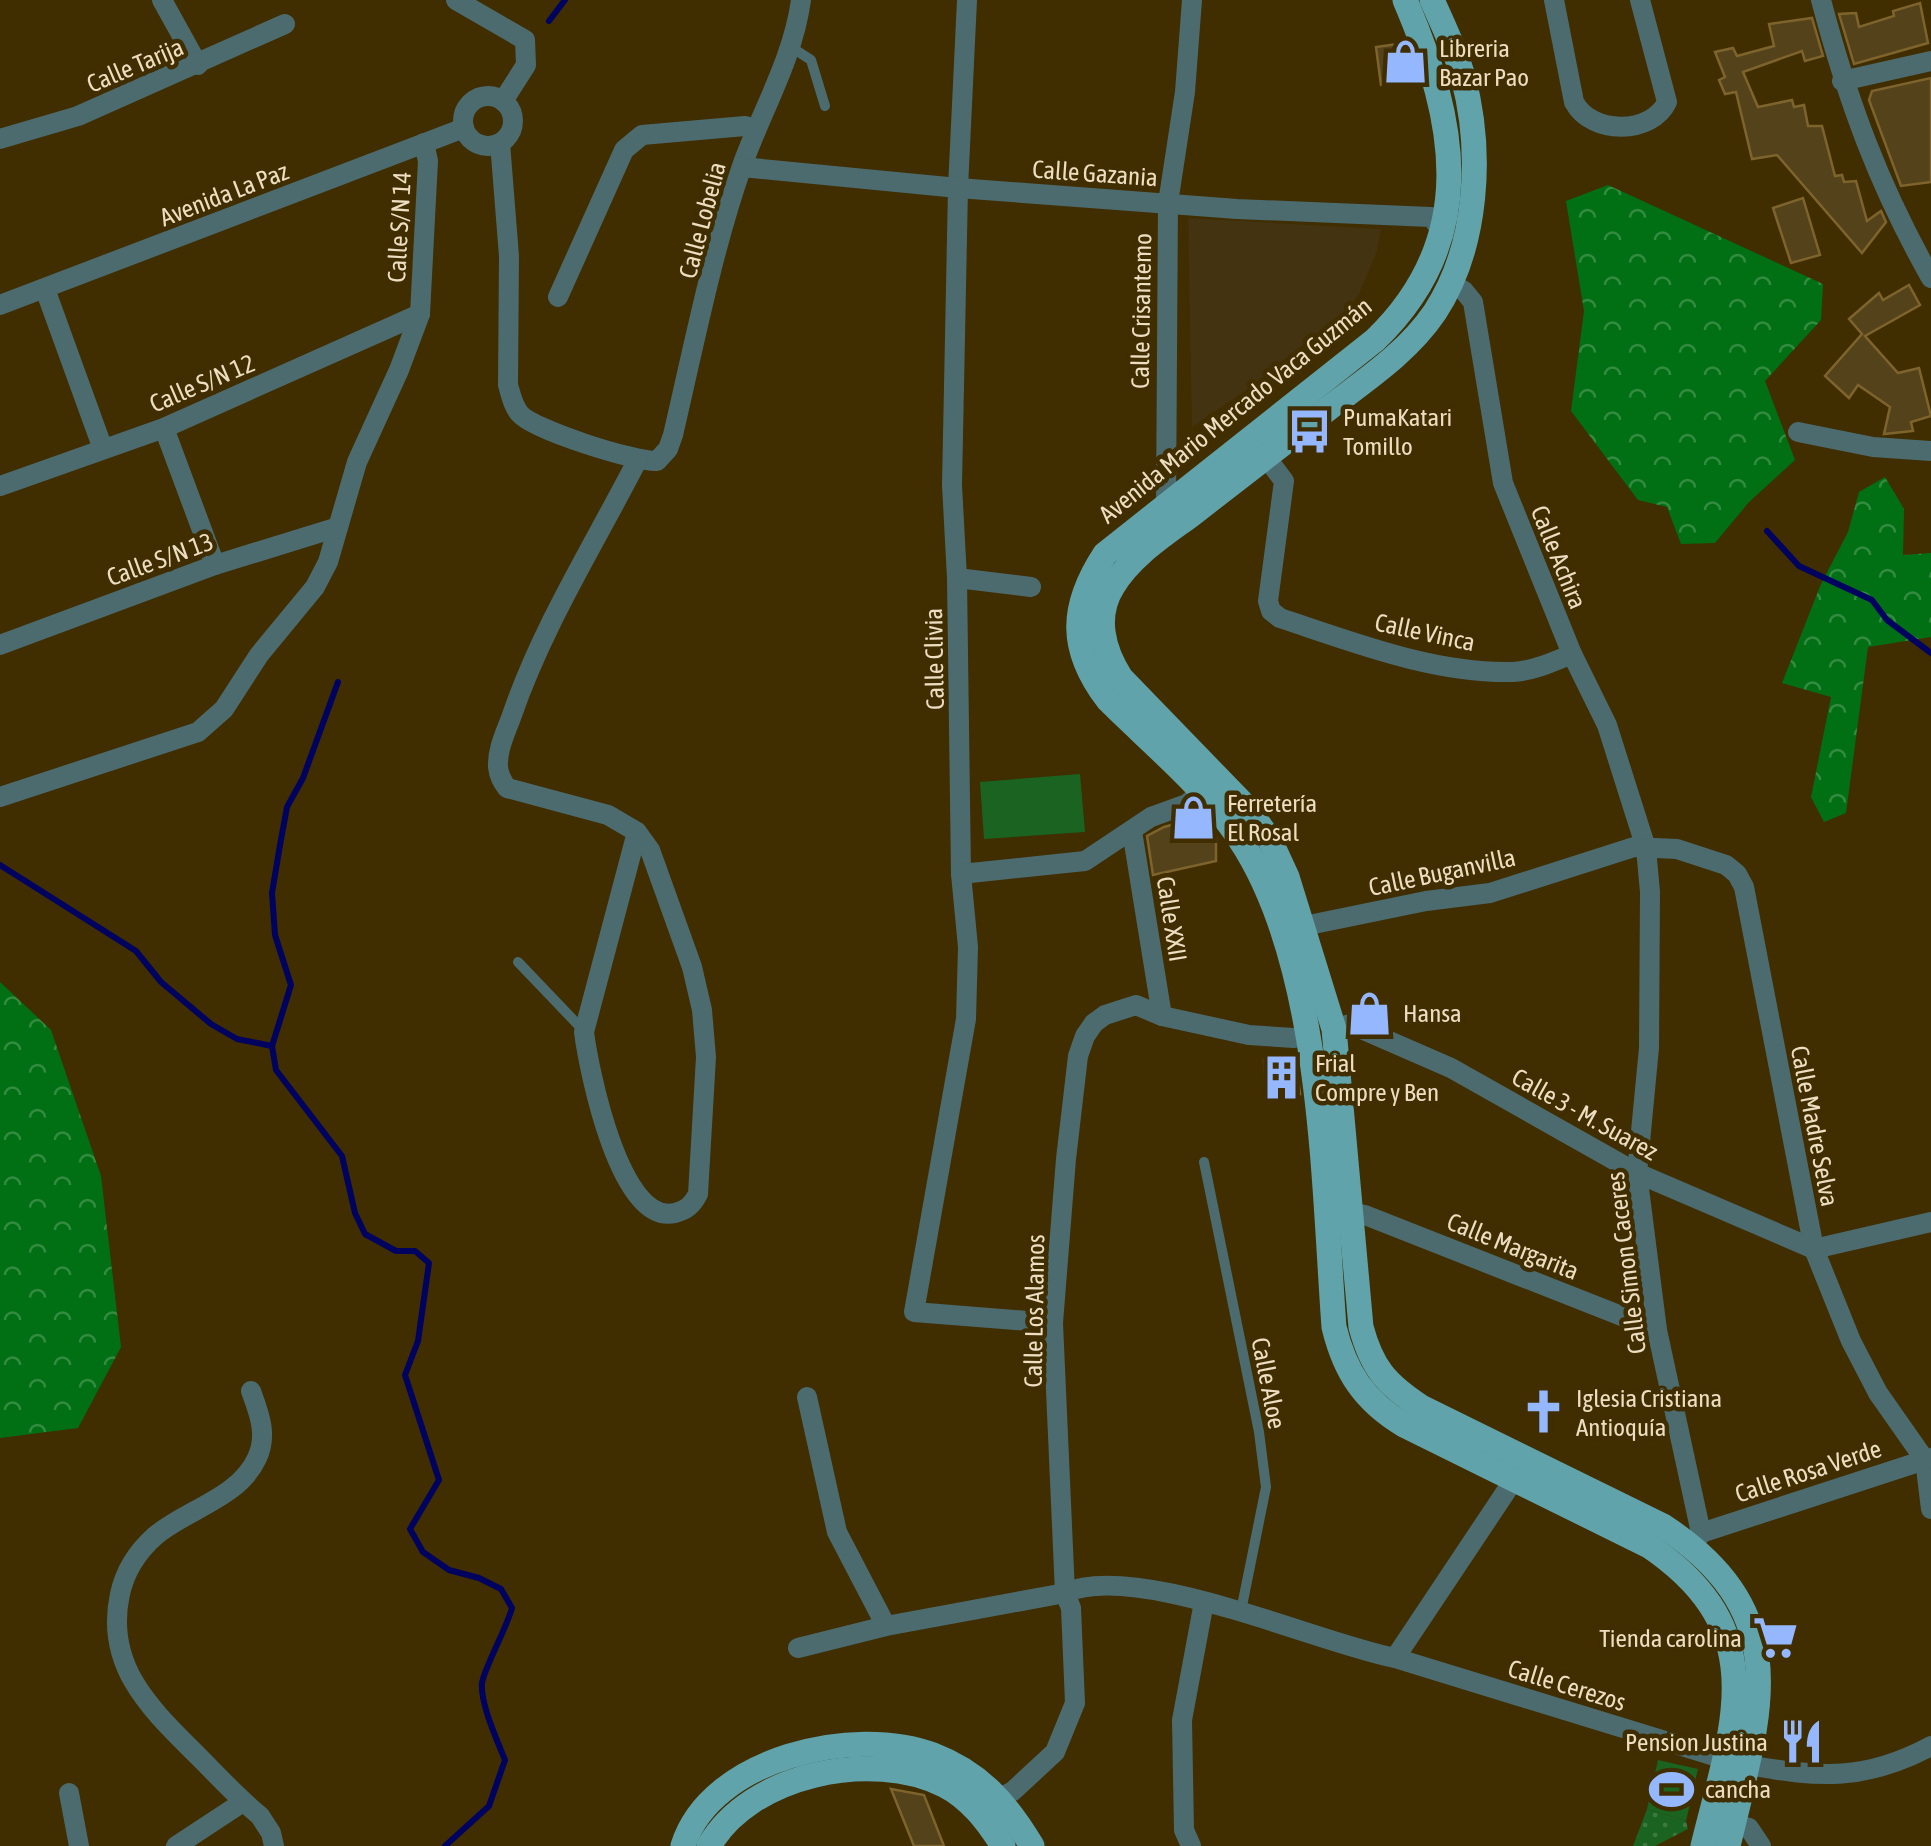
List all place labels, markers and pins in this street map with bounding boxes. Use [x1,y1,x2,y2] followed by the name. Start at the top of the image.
[1439,34,1529,91] place label: Libreria Bazar Pao
[1382,38,1430,86] shop icon: Libreria Bazar Pao
[1343,403,1452,460] place label: PumaKatari Tomillo
[1286,407,1334,455] bus stop icon: PumaKatari Tomillo
[1227,789,1317,846] place label: Ferretería El Rosal
[1170,793,1218,841] shop icon: Ferretería El Rosal
[1346,989,1394,1037] shop icon: Hansa
[1403,999,1462,1027] place label: Hansa
[1315,1049,1439,1106] place label: Frial Compre y Ben
[1258,1053,1306,1101] building icon: Frial Compre y Ben
[1576,1384,1722,1441] place label: Iglesia Cristiana Antioquía
[1519,1388,1567,1436] church icon: Iglesia Cristiana Antioquía
[1751,1614,1799,1662] supermarket icon: Tienda carolina
[1599,1624,1742,1652] place label: Tienda carolina
[1777,1718,1825,1766] restaurant icon: Pension Justina
[1625,1728,1768,1756] place label: Pension Justina
[1648,1765,1696,1813] sports icon: cancha
[1705,1775,1771,1803] place label: cancha

